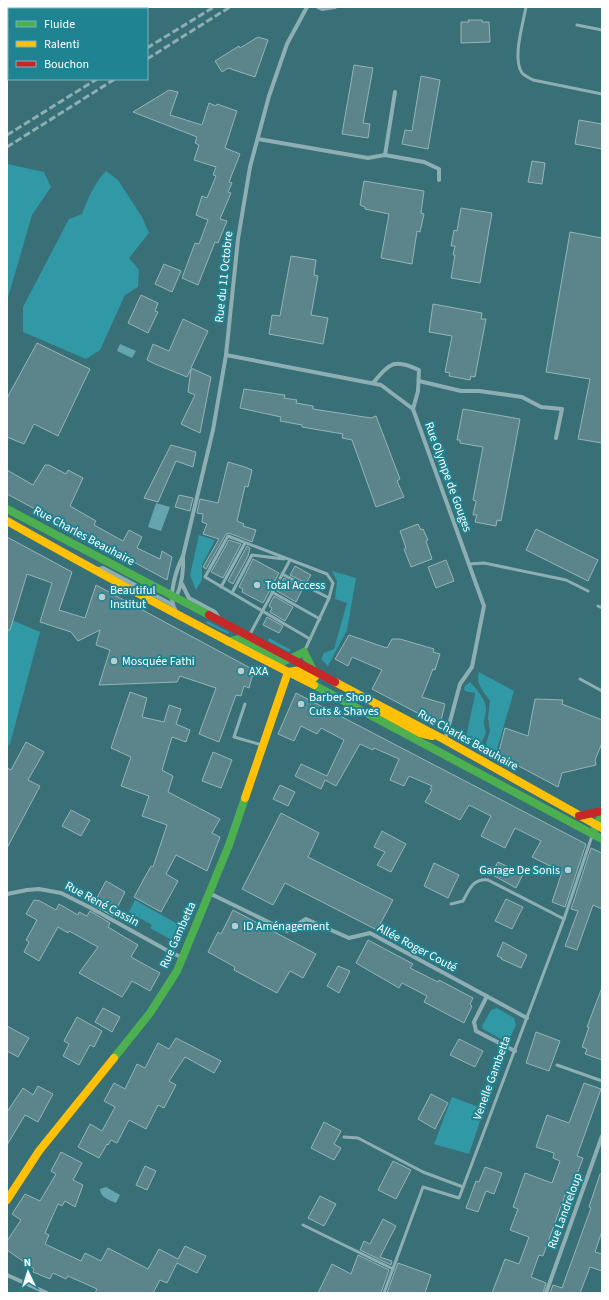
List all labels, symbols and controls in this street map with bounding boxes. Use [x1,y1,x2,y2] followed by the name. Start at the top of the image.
[8,8,148,80] legend
[44,16,75,33] text: Fluide
[44,36,79,53] text: Ralenti
[44,56,89,73] text: Bouchon
[211,230,237,324] street label: Rue du 11 Octobre
[420,420,476,534] street label: Rue Olympe de Gouges
[30,502,138,570] street label: Rue Charles Beauhaire
[265,577,325,594] place label: Total Access
[252,580,262,590] marker: Total Access
[110,582,156,613] place label: Beautiful Institut
[97,592,107,602] marker: Beautiful Institut
[122,653,195,670] place label: Mosquée Fathi
[109,656,119,666] marker: Mosquée Fathi
[249,663,269,680] place label: AXA
[236,666,246,676] marker: AXA
[309,689,379,720] place label: Barber Shop Cuts & Shaves
[296,699,306,709] marker: Barber Shop Cuts & Shaves
[415,705,521,775] street label: Rue Charles Beauhaire
[479,862,560,879] place label: Garage De Sonis
[563,865,573,875] marker: Garage De Sonis
[62,877,142,931] street label: Rue René Cassin
[156,899,200,971] street label: Rue Gambetta
[243,918,329,935] place label: ID Aménagement
[374,920,460,976] street label: Allée Roger Couté
[230,921,240,931] marker: ID Aménagement
[469,1034,515,1122] street label: Venelle Gambetta
[543,1170,587,1251] street label: Rue Landreloup
[8,1252,48,1292] north arrow
[23,1255,32,1270] text: N

